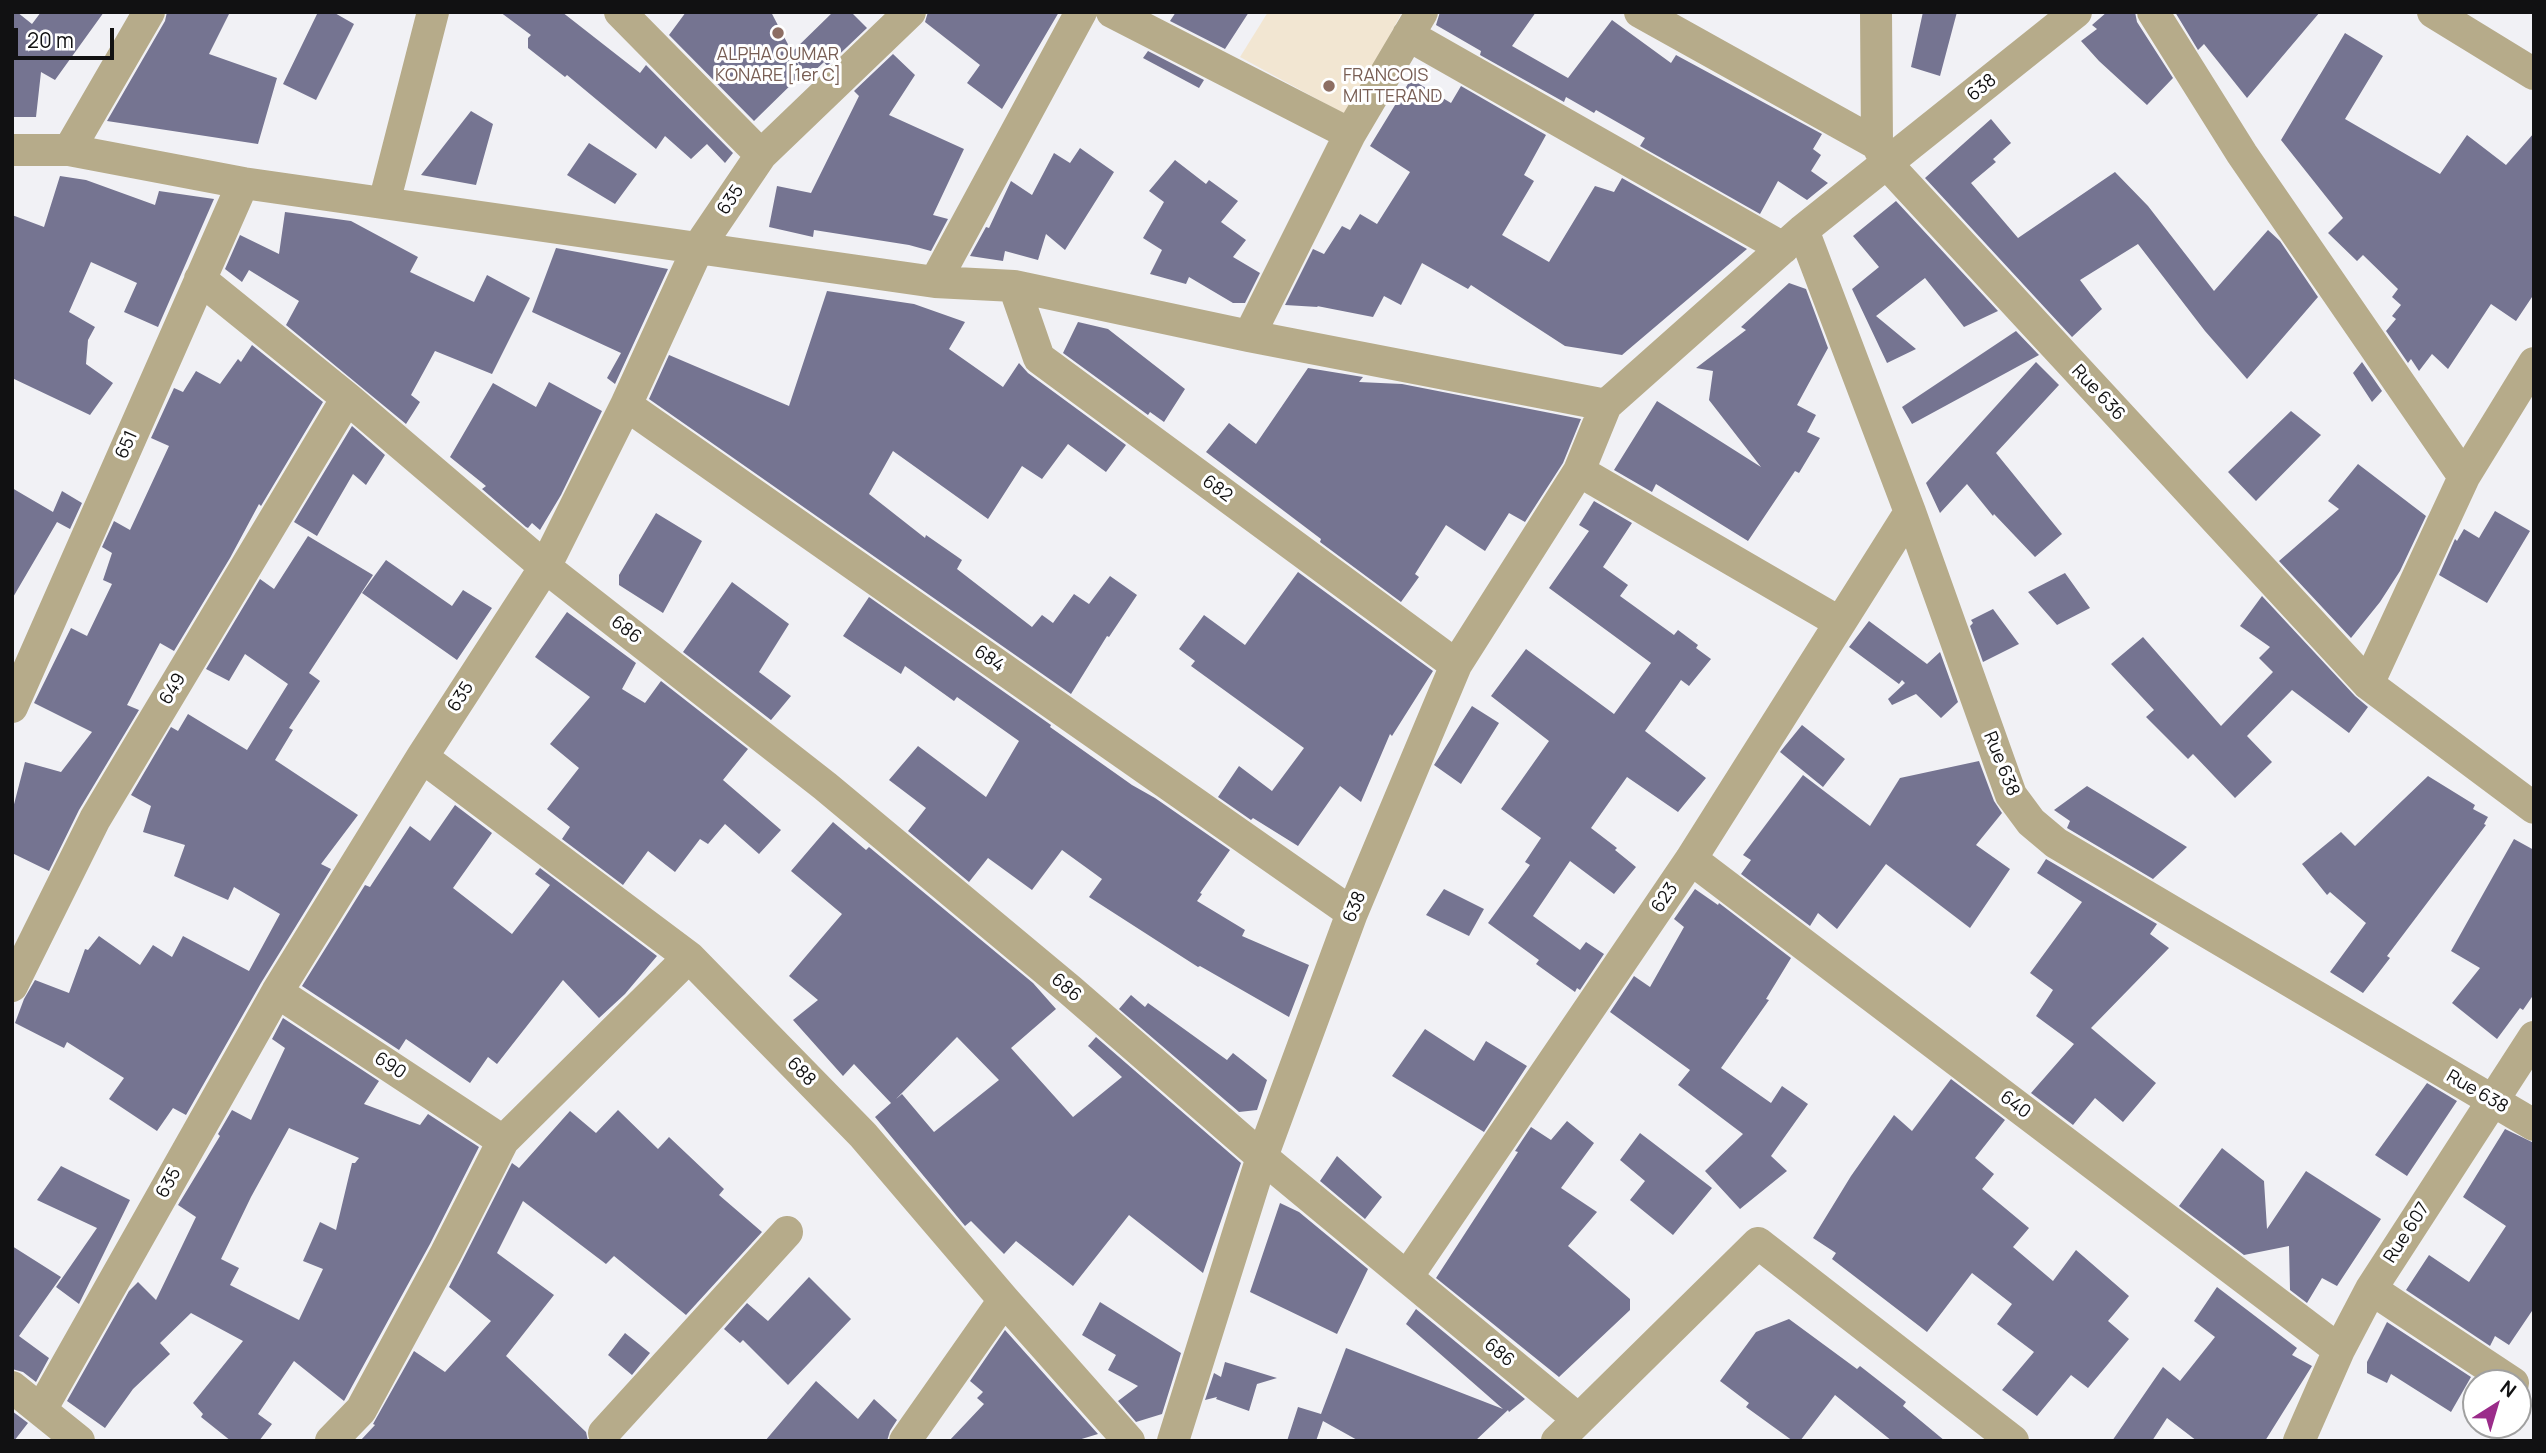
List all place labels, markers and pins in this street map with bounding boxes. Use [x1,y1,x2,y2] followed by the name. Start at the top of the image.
[770,25,786,41] marker: ALPHA OUMAR KONARE [1er C]
[715,44,841,86] place label: ALPHA OUMAR KONARE [1er C]
[1343,65,1442,108] place label: FRANCOIS MITTERAND
[1321,78,1337,94] marker: FRANCOIS MITTERAND

